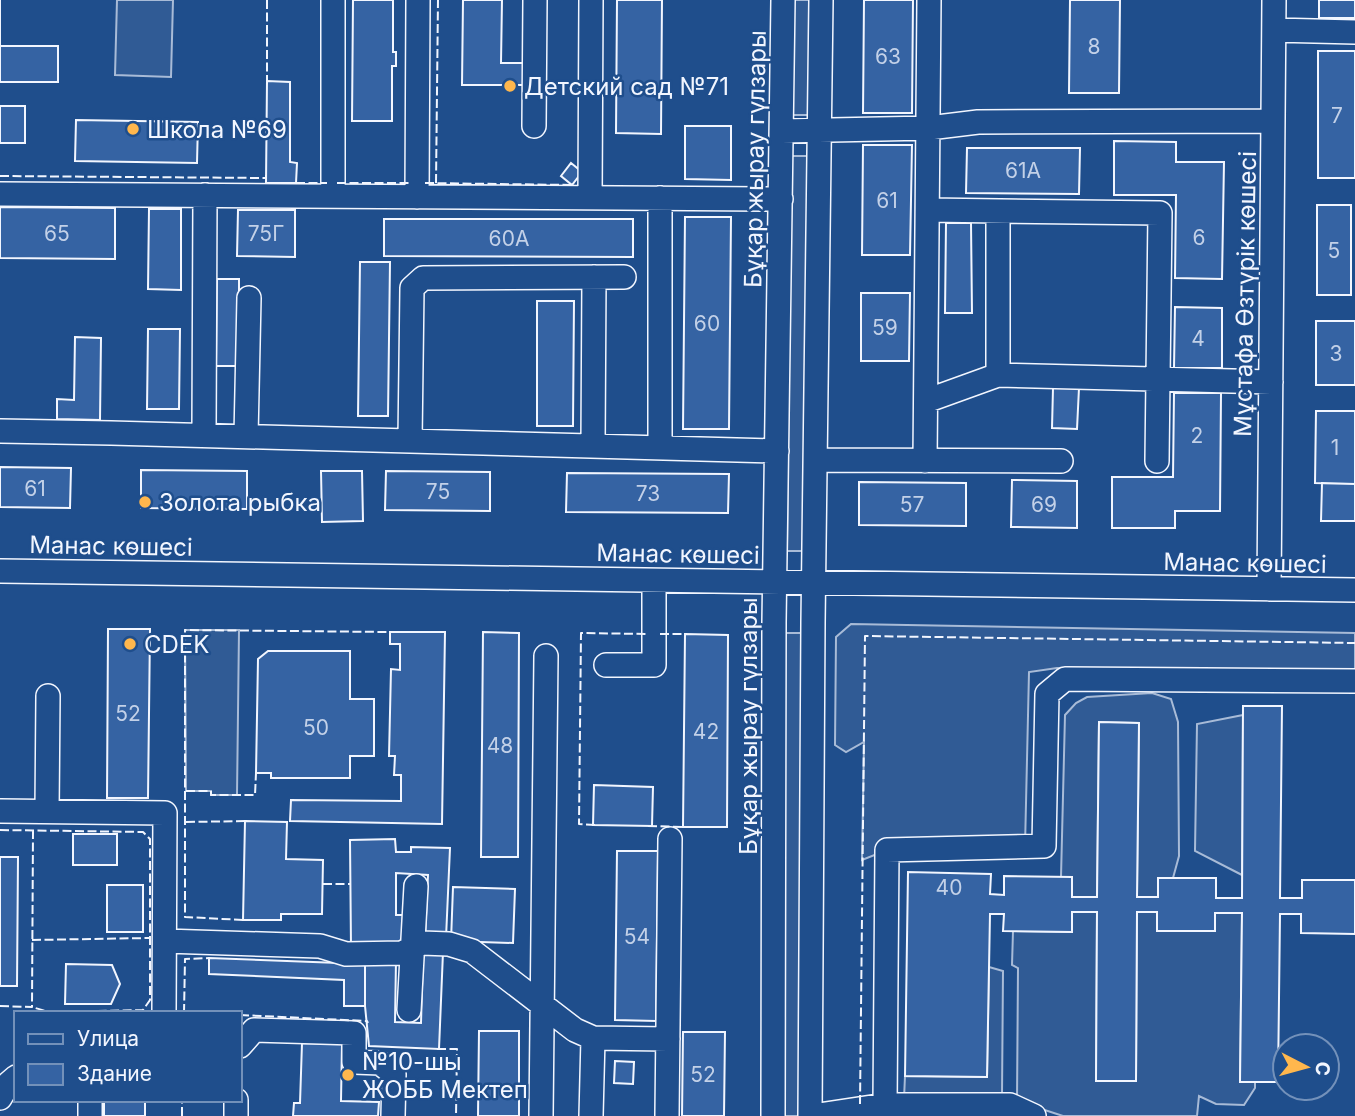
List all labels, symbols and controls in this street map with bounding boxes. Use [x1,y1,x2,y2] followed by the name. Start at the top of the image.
[738,30,772,288] street label: Бұқар жырау гүлзары
[1088,34,1101,59] house number: 8
[875,44,901,69] house number: 63
[524,72,729,101] place label: Детский сад №71
[502,78,518,94] marker: Детский сад №71
[1331,103,1343,128] house number: 7
[147,115,287,144] place label: Школа №69
[125,121,141,137] marker: Школа №69
[1228,151,1262,437] street label: Мұстафа Өзтүрік көшесі
[1005,158,1041,183] house number: 61А
[876,188,898,213] house number: 61
[44,221,70,246] house number: 65
[248,221,284,246] house number: 75Г
[1192,225,1206,250] house number: 6
[489,226,529,251] house number: 60А
[1328,238,1340,263] house number: 5
[694,311,720,336] house number: 60
[872,315,898,340] house number: 59
[1191,326,1205,351] house number: 4
[1330,341,1342,366] house number: 3
[1191,423,1203,448] house number: 2
[1331,435,1339,460] house number: 1
[24,476,46,501] house number: 61
[426,479,450,504] house number: 75
[636,481,660,506] house number: 73
[159,488,321,517] place label: Золота рыбка
[900,492,924,517] house number: 57
[1031,492,1057,517] house number: 69
[137,494,153,510] marker: Золота рыбка
[29,530,193,562] street label: Манас көшесі
[596,538,760,570] street label: Манас көшесі
[1163,547,1327,579] street label: Манас көшесі
[734,597,763,855] street label: Бұқар жырау гүлзары
[144,630,209,659] place label: CDEK
[122,636,138,652] marker: CDEK
[115,701,141,726] house number: 52
[303,715,329,740] house number: 50
[693,719,719,744] house number: 42
[487,733,513,758] house number: 48
[936,875,962,900] house number: 40
[624,924,650,949] house number: 54
[14,1011,242,1102] legend
[77,1026,139,1051] text: Улица
[1271,1032,1341,1102] north arrow
[362,1047,528,1104] place label: №10-шы ЖОББ Мектеп
[77,1061,152,1086] text: Здание
[1310,1061,1335,1077] text: С
[690,1062,716,1087] house number: 52
[340,1067,356,1083] marker: №10-шы ЖОББ Мектеп

